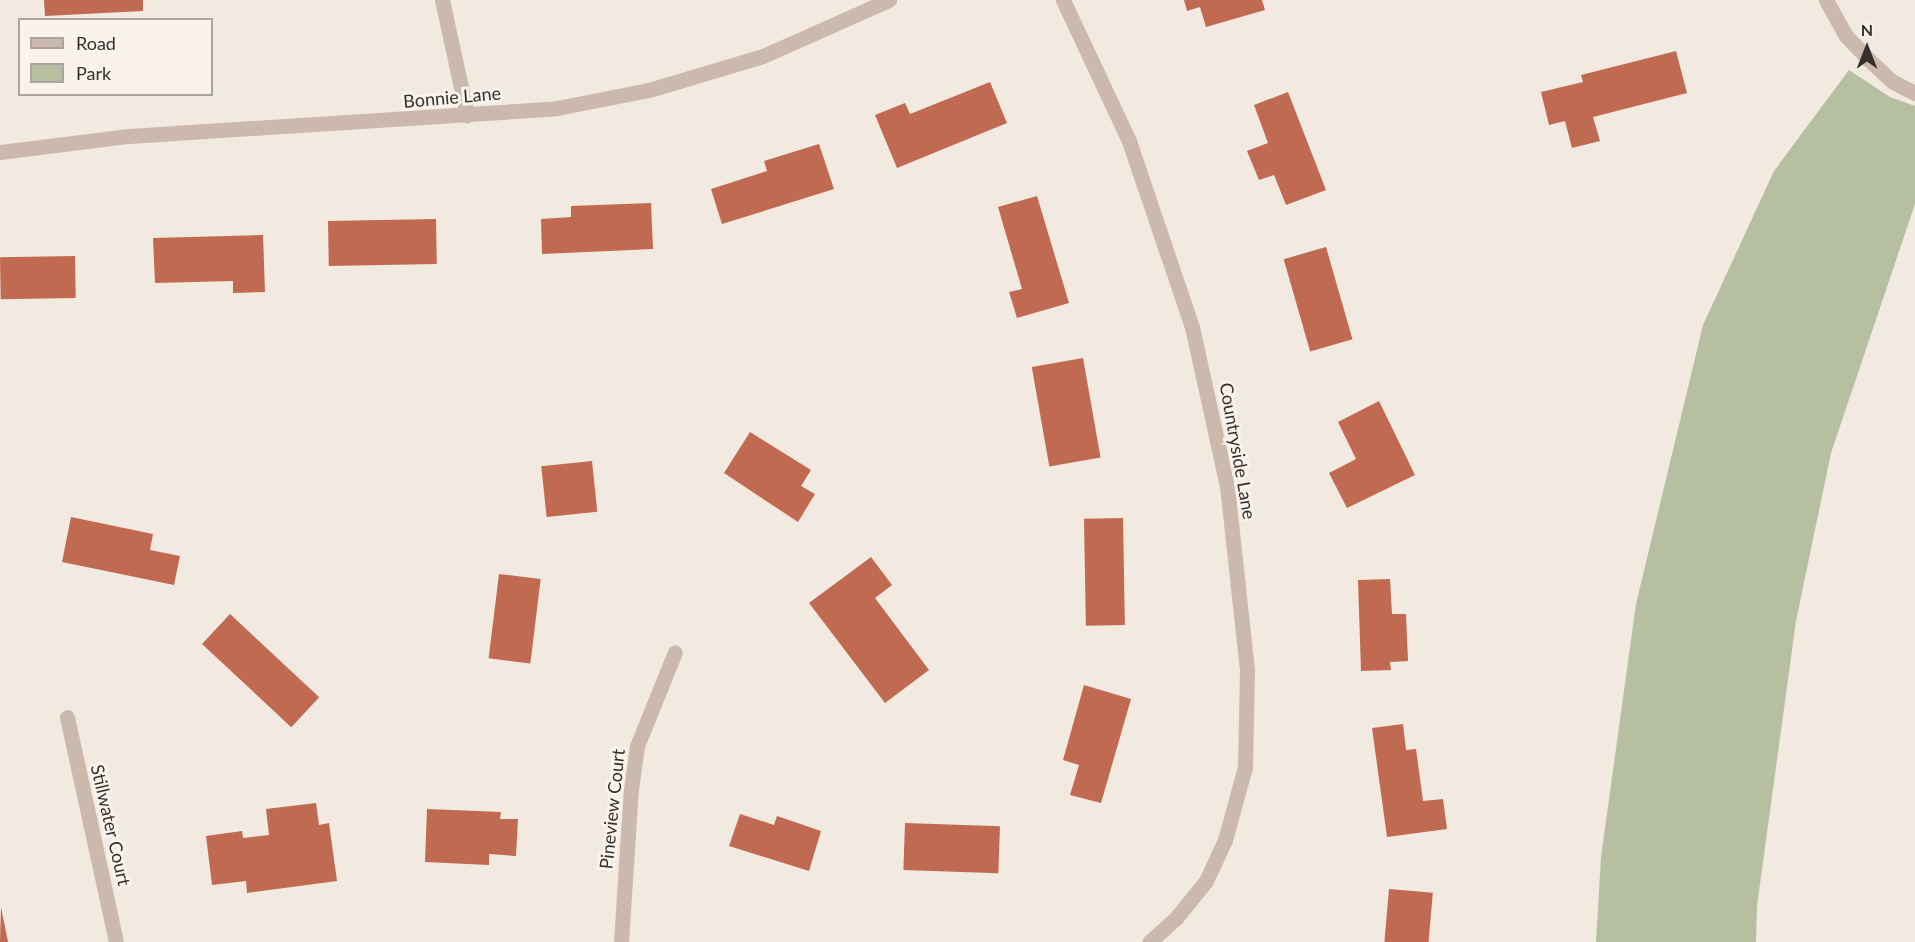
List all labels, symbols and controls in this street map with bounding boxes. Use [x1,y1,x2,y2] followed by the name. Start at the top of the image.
[18,18,213,96] legend
[1837,18,1897,78] north arrow
[1861,20,1873,39] text: N
[76,32,116,54] text: Road
[76,62,111,84] text: Park
[402,82,502,112] street label: Bonnie Lane
[1215,381,1261,521] street label: Countryside Lane
[595,748,629,870] street label: Pineview Court
[87,762,135,888] street label: Stillwater Court

